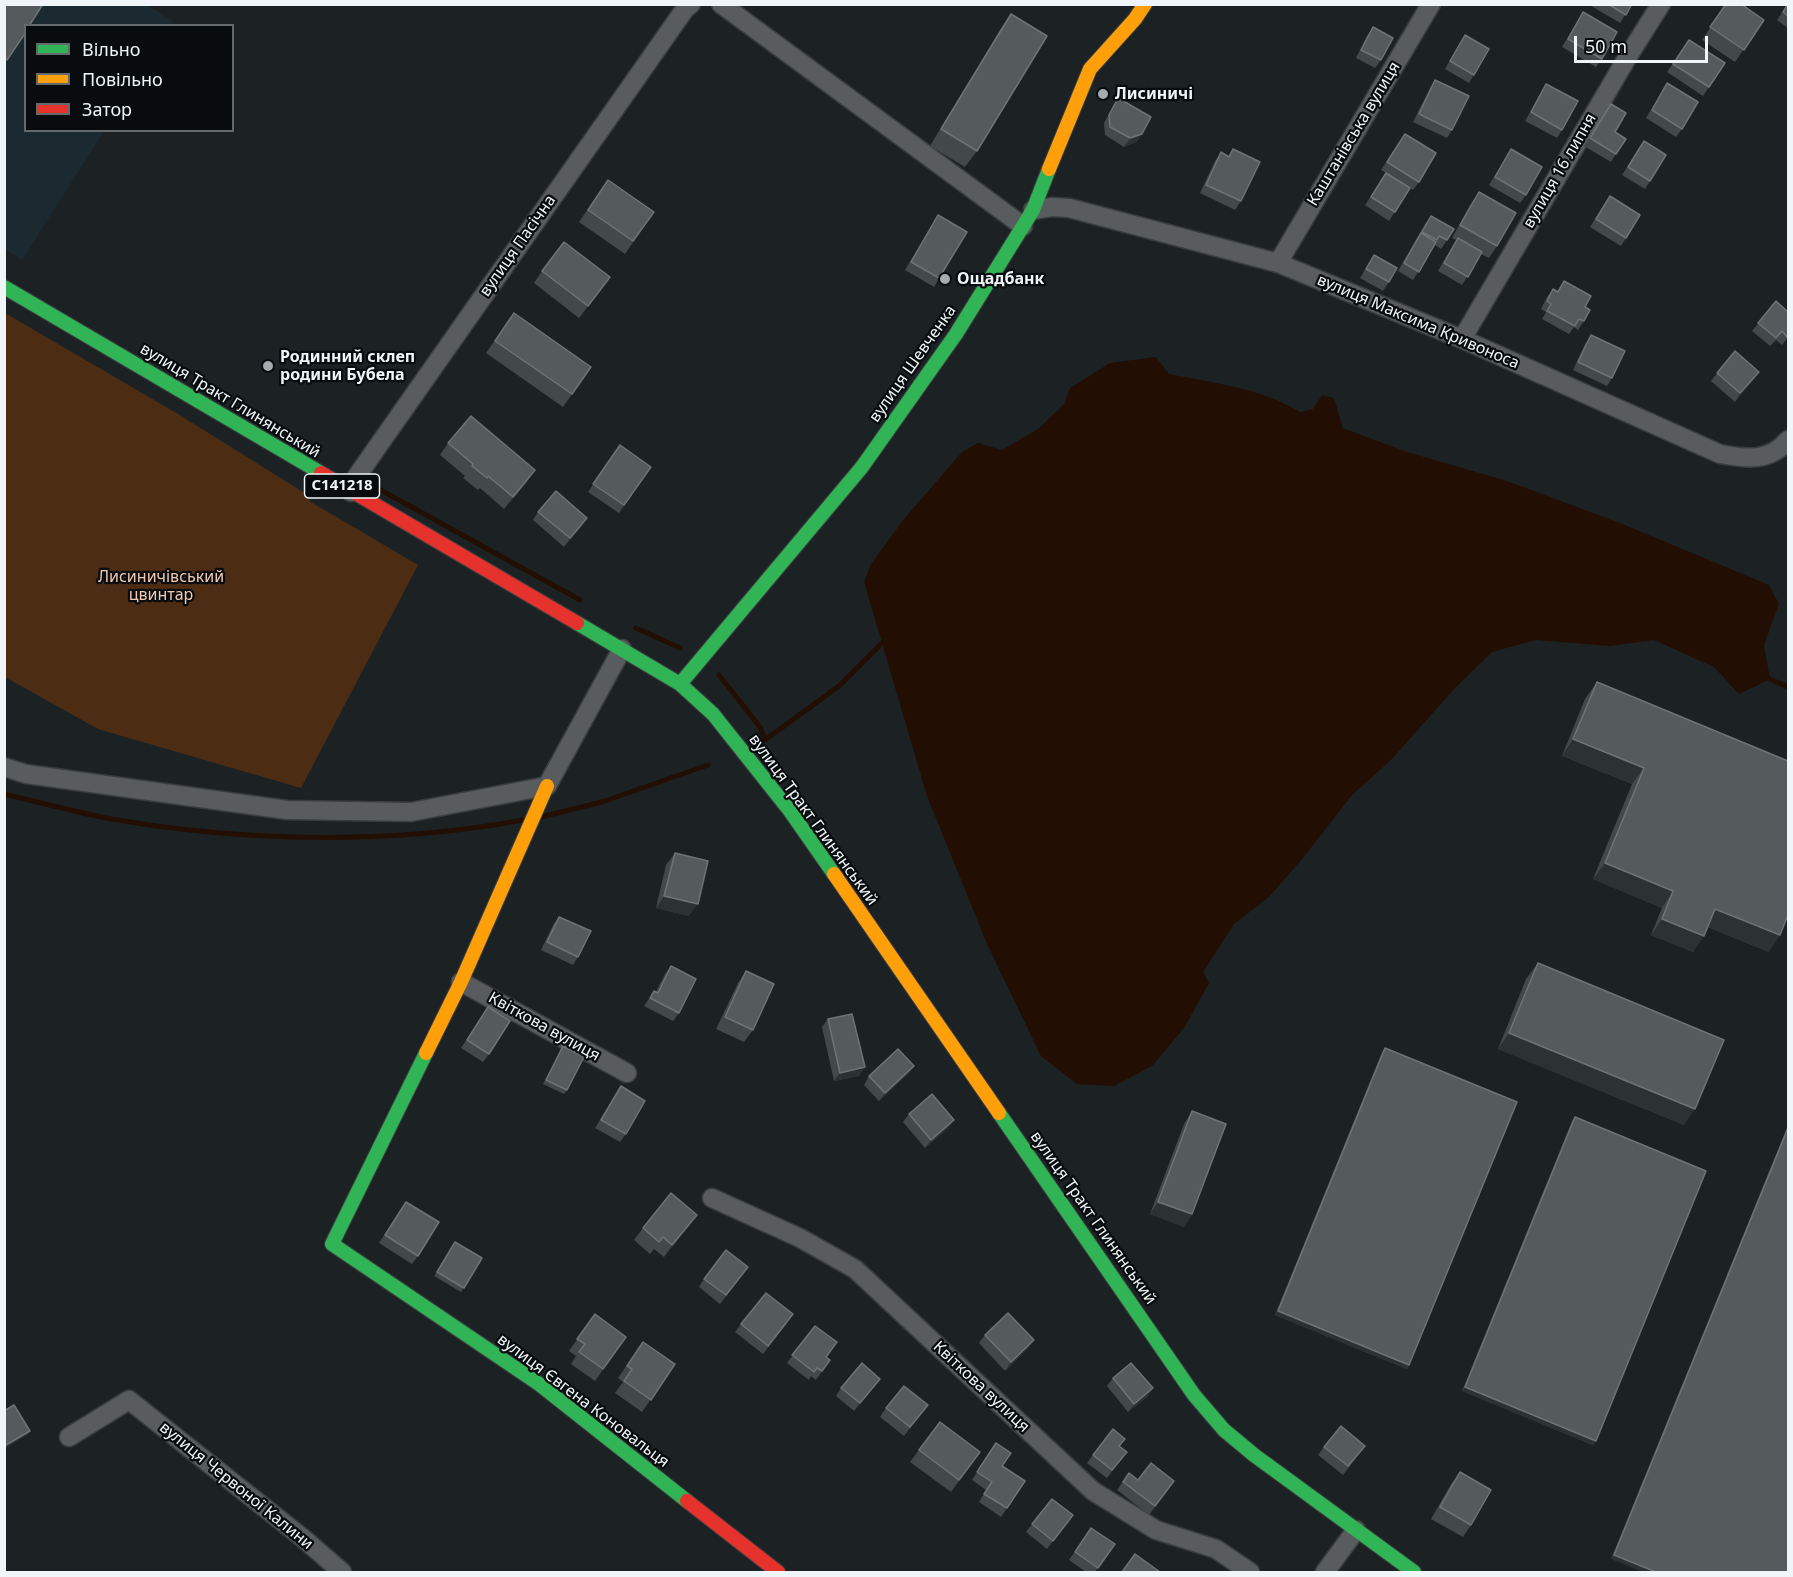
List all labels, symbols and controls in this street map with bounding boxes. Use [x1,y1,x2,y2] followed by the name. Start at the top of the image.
[24,24,234,132] legend
[1577,24,1710,62] scale bar
[1585,34,1627,58] text: 50 m
[82,37,140,61] text: Вільно
[1303,58,1405,210] street label: Каштанівська вулиця
[82,67,163,91] text: Повільно
[1115,84,1193,104] place label: Лисиничі
[1096,87,1110,101] marker: Лисиничі
[82,97,132,121] text: Затор
[1519,110,1601,232] street label: вулиця 16 липня
[476,192,560,300] street label: вулиця Пасічна
[957,269,1044,289] place label: Ощадбанк
[1314,271,1522,373] street label: вулиця Максима Кривоноса
[938,272,952,286] marker: Ощадбанк
[865,302,961,426] street label: вулиця Шевченка
[136,340,324,462] street label: вулиця Тракт Глинянський
[280,347,415,385] place label: Родинний склеп родини Бубела
[261,359,275,373] marker: Родинний склеп родини Бубела
[304,474,380,498] road number: С141218
[98,567,224,605] park label: Лисиничівський цвинтар
[744,731,882,909] street label: вулиця Тракт Глинянський
[485,988,603,1066] street label: Квіткова вулиця
[1026,1128,1160,1308] street label: вулиця Тракт Глинянський
[493,1330,673,1472] street label: вулиця Євгена Коновальця
[929,1337,1033,1437] street label: Квіткова вулиця
[155,1418,317,1554] street label: вулиця Червоної Калини

